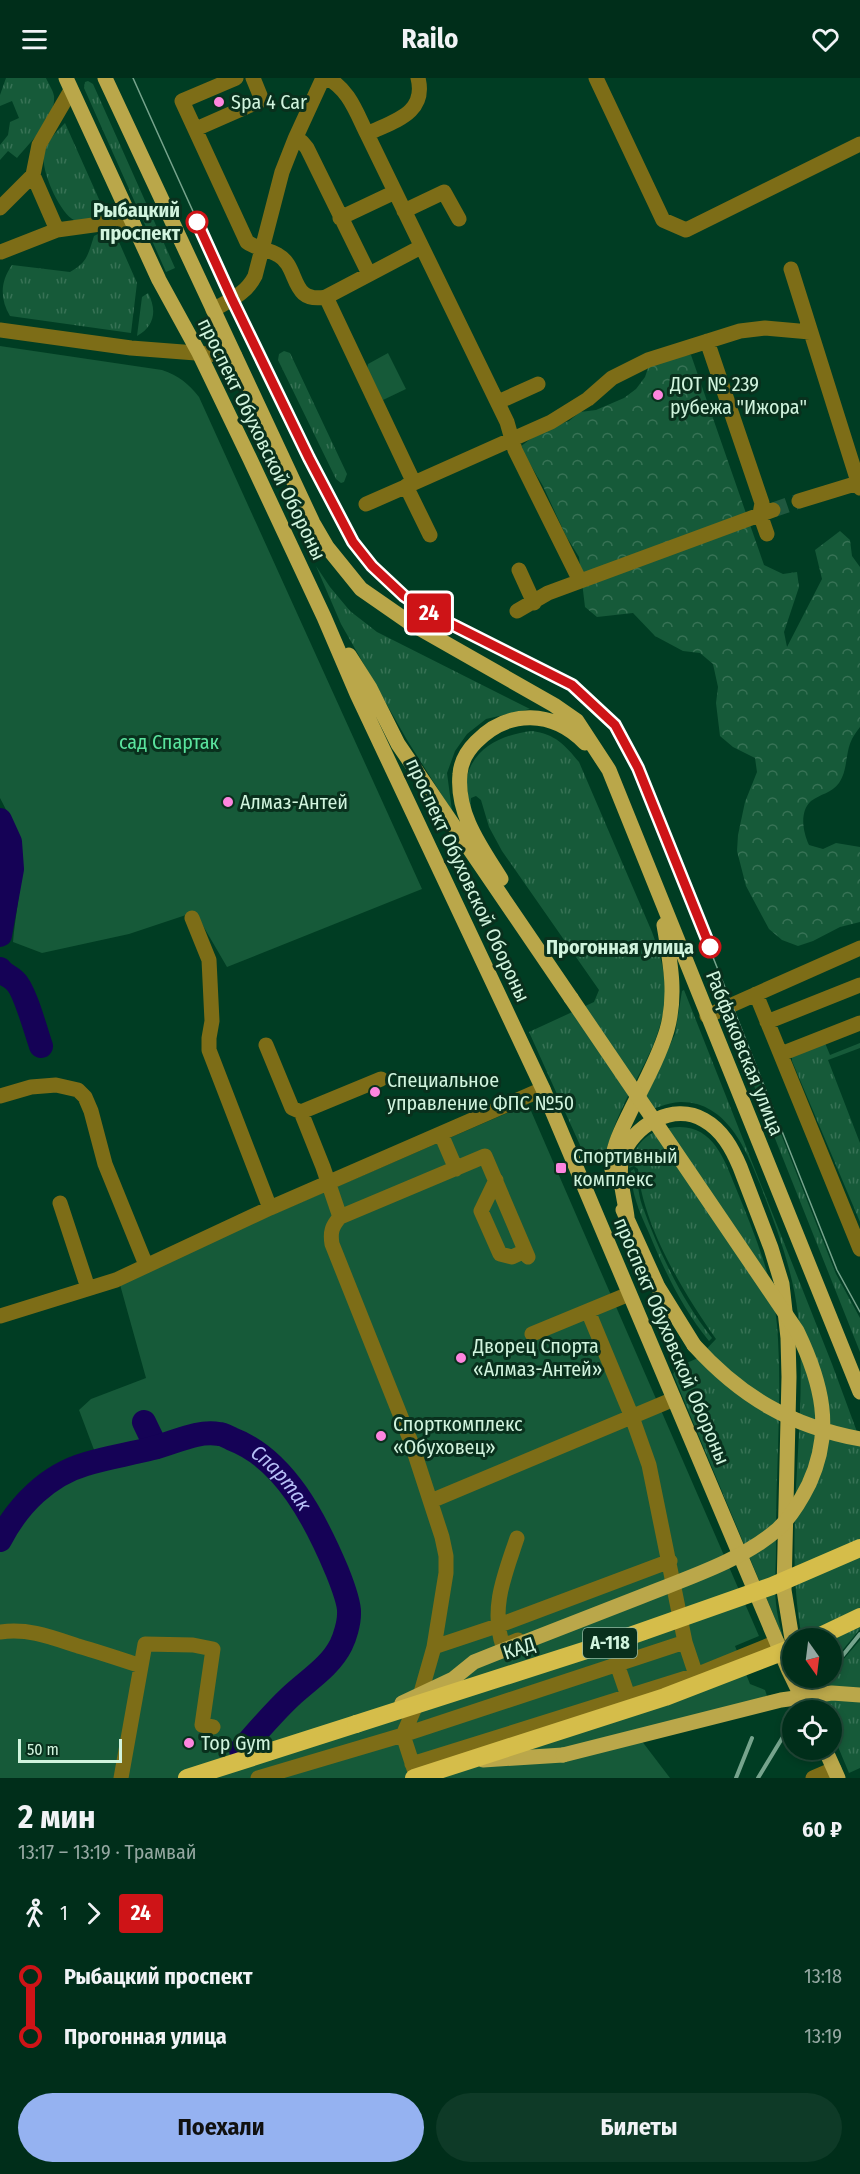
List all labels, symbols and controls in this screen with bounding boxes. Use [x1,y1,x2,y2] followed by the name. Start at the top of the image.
[18,23,51,56] icon: menu
[402,23,458,55] text: Railo
[809,23,842,56] icon: heart
[231,90,307,114] place label: Spa 4 Car
[212,95,226,109] marker: Spa 4 Car
[93,198,180,245] place label: Рыбацкий проспект
[186,211,208,233] marker: Рыбацкий проспект
[193,314,331,564] street label: проспект Обуховской Обороны
[669,372,807,419] place label: ДОТ № 239 рубежа "Ижора"
[651,388,665,402] marker: ДОТ № 239 рубежа "Ижора"
[402,594,456,632] line badge: 24
[419,600,439,626] text: 24
[119,730,220,754] park label: сад Спартак
[401,754,535,1006] street label: проспект Обуховской Обороны
[240,790,348,814] place label: Алмаз-Антей
[221,795,235,809] marker: Алмаз-Антей
[546,935,694,959] place label: Прогонная улица
[699,936,721,958] marker: Прогонная улица
[701,967,789,1139] street label: Рабфаковская улица
[387,1068,574,1115] place label: Специальное управление ФПС №50
[368,1085,382,1099] marker: Специальное управление ФПС №50
[573,1144,678,1191] place label: Спортивный комплекс
[554,1161,568,1175] marker: Спортивный комплекс
[609,1214,735,1468] street label: проспект Обуховской Обороны
[472,1334,602,1381] place label: Дворец Спорта «Алмаз-Антей»
[454,1351,468,1365] marker: Дворец Спорта «Алмаз-Антей»
[393,1412,523,1459] place label: Спорткомплекс «Обуховец»
[374,1429,388,1443] marker: Спорткомплекс «Обуховец»
[246,1439,318,1516] water label: Спартак
[583,1628,637,1658] road number: А-118
[782,1628,842,1688] north arrow
[782,1628,842,1760] map controls
[500,1632,538,1664] street label: КАД
[782,1700,842,1760] button: locate
[201,1731,271,1755] place label: Top Gym
[18,1736,122,1764] scale bar
[182,1736,196,1750] marker: Top Gym
[27,1740,59,1759] text: 50 m
[18,1797,96,1837] text: 2 мин
[802,1816,842,1843] text: 60 ₽
[18,1840,197,1864] text: 13:17 – 13:19 · Трамвай
[18,1897,51,1930] icon: walk
[77,1897,110,1930] icon: forward
[131,1900,151,1926] text: 24
[60,1901,68,1925] text: 1
[64,1963,252,1990] text: Рыбацкий проспект
[804,1964,842,1988] text: 13:18
[64,2023,227,2050] text: Прогонная улица
[804,2024,842,2048] text: 13:19
[18,2093,424,2162] button: Поехали
[436,2093,842,2162] button: Билеты

